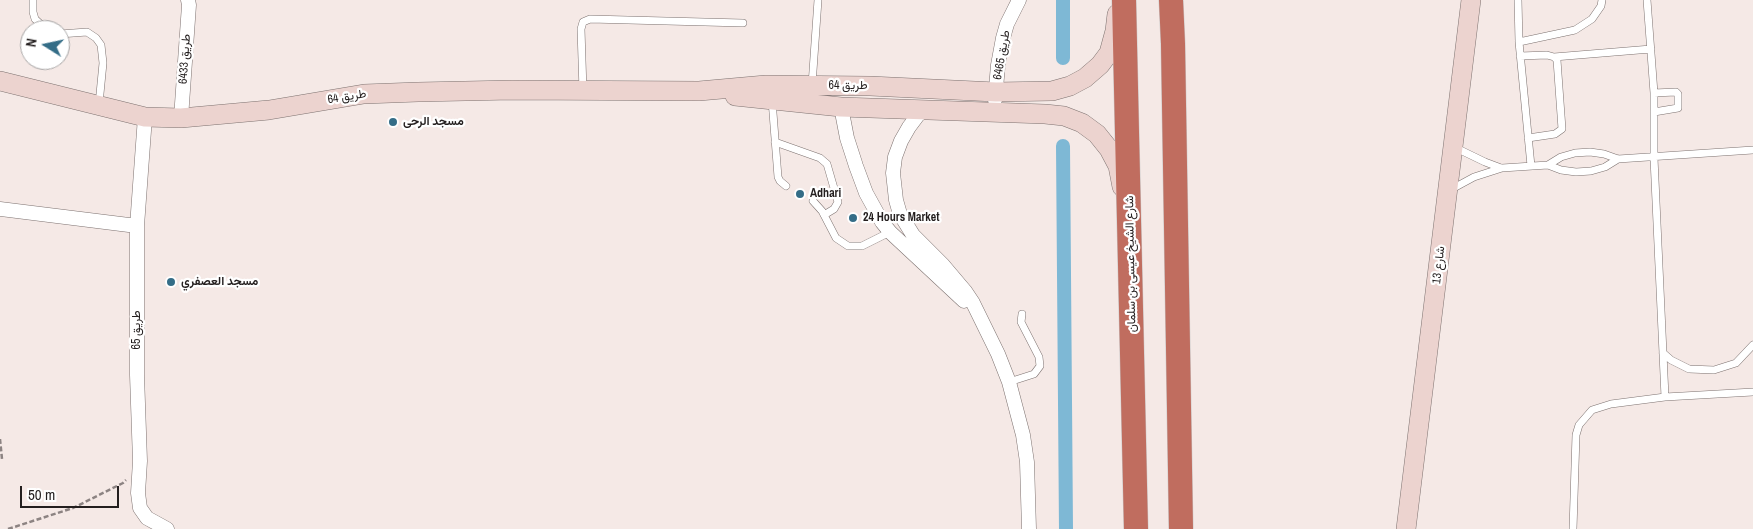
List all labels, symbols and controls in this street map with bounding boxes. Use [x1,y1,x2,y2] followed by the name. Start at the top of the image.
[20,20,70,70] north arrow
[991,29,1013,81] street label: طريق 6465
[176,34,194,84] street label: طريق 6433
[22,37,41,48] text: N
[828,79,868,93] street label: طريق 64
[327,87,367,107] street label: طريق 64
[403,115,464,129] place label: مسجد الرحى
[387,116,399,128] marker: مسجد الرحى
[810,187,841,201] place label: Adhari
[794,188,806,200] marker: Adhari
[1123,195,1139,333] street label: شارع الشيخ عيسى بن سلمان
[863,211,940,225] place label: 24 Hours Market
[847,212,859,224] marker: 24 Hours Market
[1430,245,1448,285] street label: شارع 13
[181,275,258,289] place label: مسجد العصفري
[165,276,177,288] marker: مسجد العصفري
[130,310,144,350] street label: طريق 65
[22,476,121,508] scale bar
[28,484,55,505] text: 50 m

